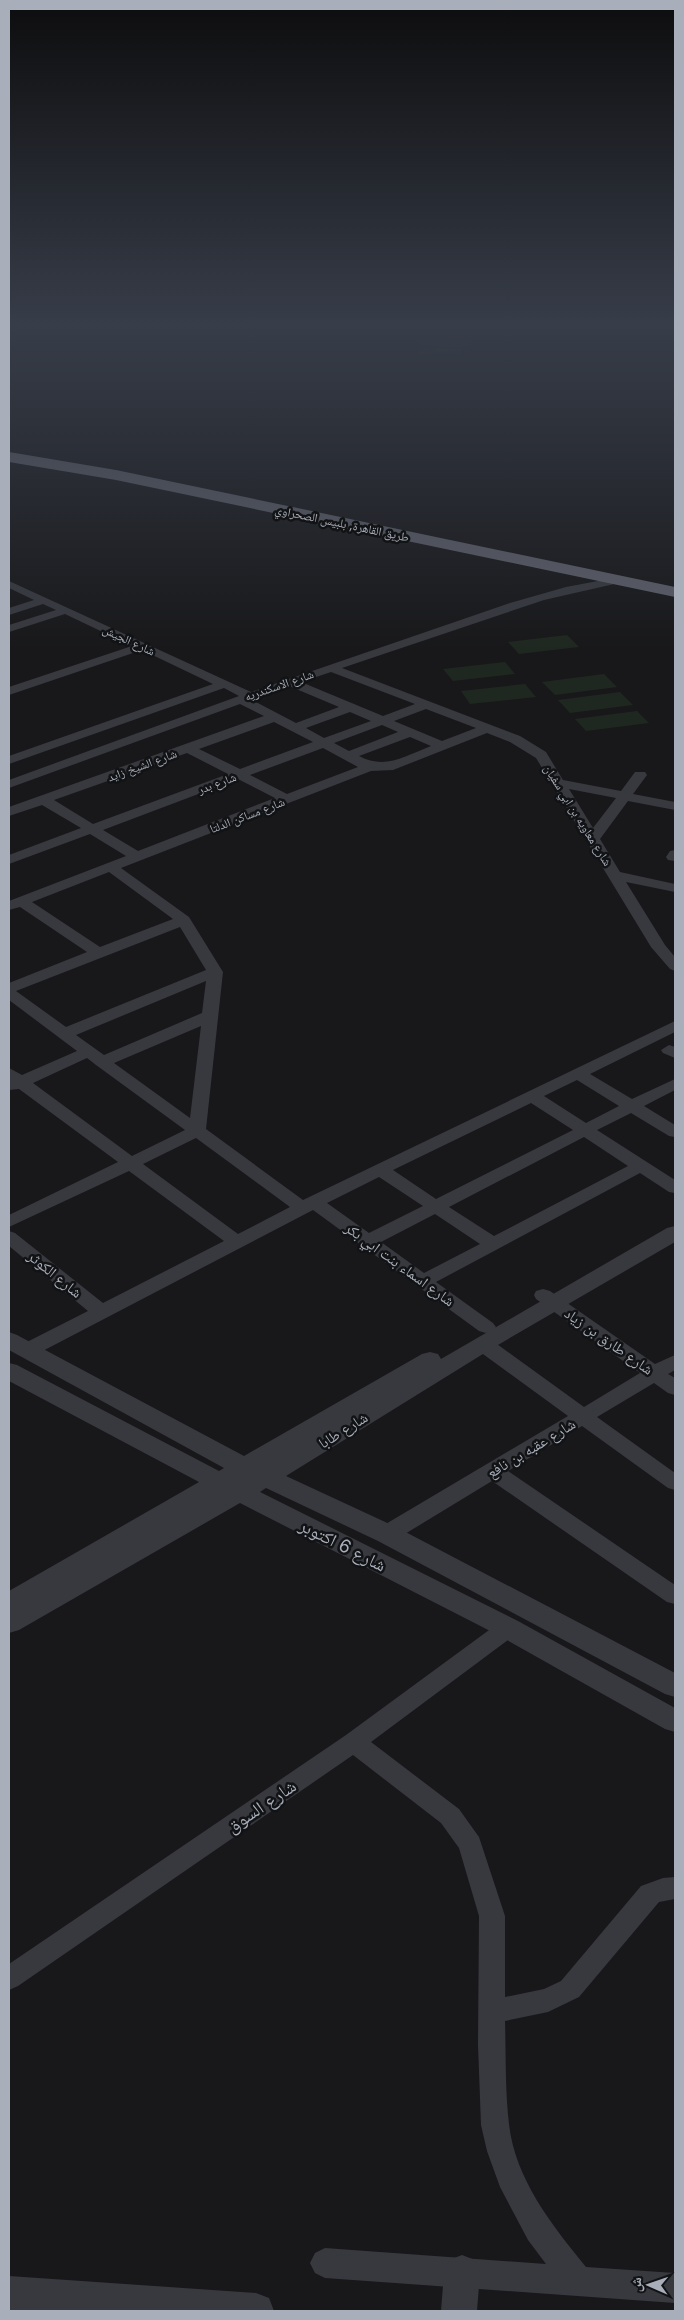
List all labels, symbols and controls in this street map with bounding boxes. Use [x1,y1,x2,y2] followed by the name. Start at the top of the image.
[273,501,411,548] street label: طريق القاهرة, بلبيس الصحراوي
[100,621,158,660] street label: شارع الجيش
[243,666,316,705] street label: شارع الاسكندريه
[105,746,179,785] street label: شارع الشيخ زايد
[538,762,615,870] street label: شارع معاويه بن ابي سفيان
[195,769,239,798] street label: شارع بدر
[207,794,287,837] street label: شارع مساكن الدلتا
[339,1217,459,1313] street label: شارع اسماء بنت ابي بكر
[23,1246,86,1303] street label: شارع الكوثر
[560,1303,657,1380] street label: شارع طارق بن زياد
[315,1407,372,1453] street label: شارع طابا
[483,1414,579,1483] street label: شارع عقبه بن نافع
[295,1514,390,1577] street label: شارع 6 اكتوبر
[222,1775,300,1838] street label: شارع السوق
[624,2260,674,2310] north arrow
[627,2277,645,2292] text: ش

